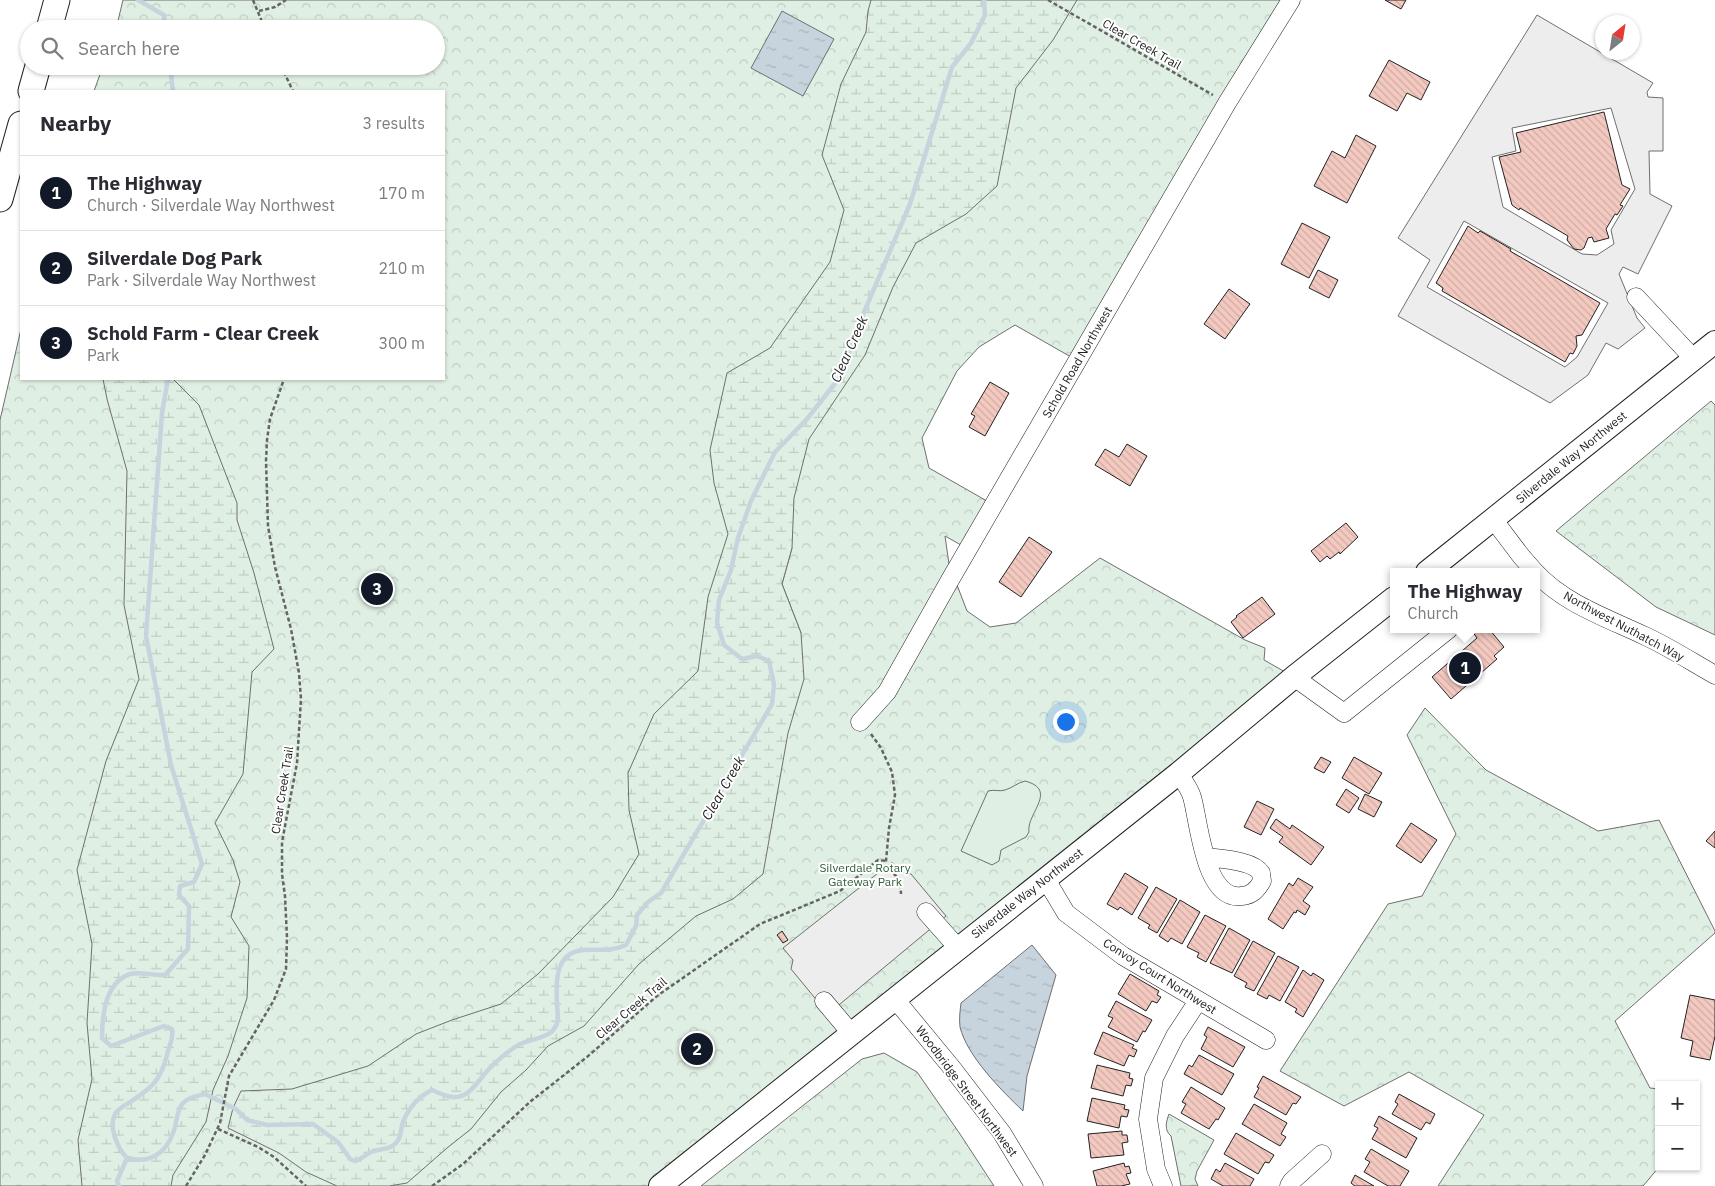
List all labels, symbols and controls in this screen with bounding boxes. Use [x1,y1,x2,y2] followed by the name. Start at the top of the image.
[1100,15,1184,73] street label: Clear Creek Trail
[1595,15,1640,60] north arrow
[20,20,445,75] search box
[38,34,66,62] icon: search
[78,36,180,60] text: Search here
[40,109,111,137] text: Nearby
[362,113,425,133] text: 3 results
[87,171,202,195] text: The Highway
[51,183,61,203] text: 1
[378,183,425,203] text: 170 m
[87,195,335,215] text: Church · Silverdale Way Northwest
[87,246,262,270] text: Silverdale Dog Park
[51,258,61,278] text: 2
[378,258,425,278] text: 210 m
[87,270,316,290] text: Park · Silverdale Way Northwest
[1039,304,1115,420] street label: Schold Road Northwest
[826,312,872,385] water label: Clear Creek
[87,321,319,345] text: Schold Farm - Clear Creek
[51,333,61,353] text: 3
[378,333,425,353] text: 300 m
[87,345,119,365] text: Park
[1513,408,1629,506] street label: Silverdale Way Northwest
[1390,568,1540,633] popup
[361,570,393,608] pin: 3
[1408,579,1522,603] text: The Highway
[1561,588,1687,664] street label: Northwest Nuthatch Way
[1408,603,1459,623] text: Church
[1449,649,1481,687] pin: 1
[1053,709,1079,735] your location
[268,745,296,835] street label: Clear Creek Trail
[697,752,749,823] water label: Clear Creek
[968,845,1086,941] street label: Silverdale Way Northwest
[819,860,911,889] park label: Silverdale Rotary Gateway Park
[1100,935,1220,1017] street label: Convoy Court Northwest
[592,974,670,1042] street label: Clear Creek Trail
[913,1023,1021,1159] street label: Woodbridge Street Northwest
[681,1030,713,1068] pin: 2
[1655,1081,1700,1171] map controls
[1655,1081,1700,1126] button: +
[1655,1126,1700,1171] button: −

